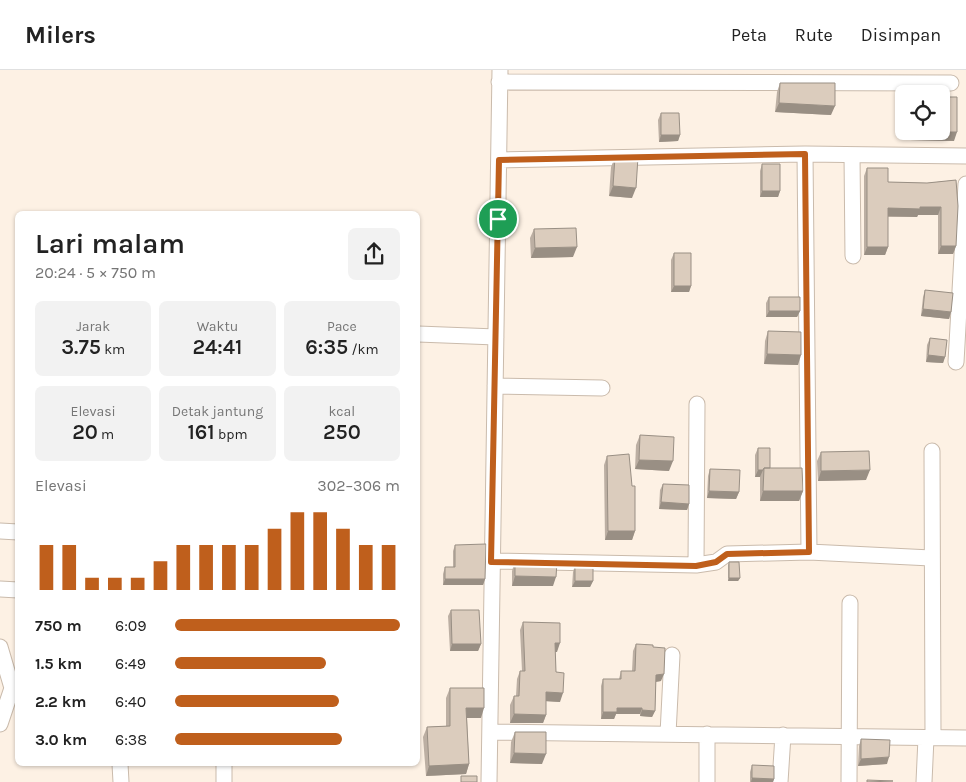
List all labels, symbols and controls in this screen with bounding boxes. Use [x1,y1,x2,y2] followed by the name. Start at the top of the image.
[25,21,96,49] text: Milers
[731,24,767,46] text: Peta
[795,24,833,46] text: Rute
[861,24,941,46] text: Disimpan
[895,85,950,140] map controls
[895,85,950,140] button: locate
[477,198,519,240] pin
[484,205,512,233] icon: arrive
[35,227,185,260] text: Lari malam
[348,228,400,280] button: share
[35,263,156,282] text: 20:24 · 5 × 750 m
[76,318,110,335] text: Jarak
[197,318,238,335] text: Waktu
[327,318,357,335] text: Pace
[61,335,101,359] text: 3.75
[193,335,242,359] text: 24:41
[305,335,348,359] text: 6:35
[101,341,125,358] text: km
[348,341,379,358] text: /km
[71,403,116,420] text: Elevasi
[172,403,263,420] text: Detak jantung
[328,403,355,420] text: kcal
[72,420,98,444] text: 20
[187,420,215,444] text: 161
[323,420,361,444] text: 250
[98,426,114,443] text: m
[215,426,248,443] text: bpm
[35,476,87,495] text: Elevasi
[317,476,400,495] text: 302–306 m
[35,616,82,635] text: 750 m
[115,616,147,635] text: 6:09
[35,654,82,673] text: 1.5 km
[115,654,146,673] text: 6:49
[35,692,87,711] text: 2.2 km
[115,692,146,711] text: 6:40
[35,730,87,749] text: 3.0 km
[115,730,147,749] text: 6:38

